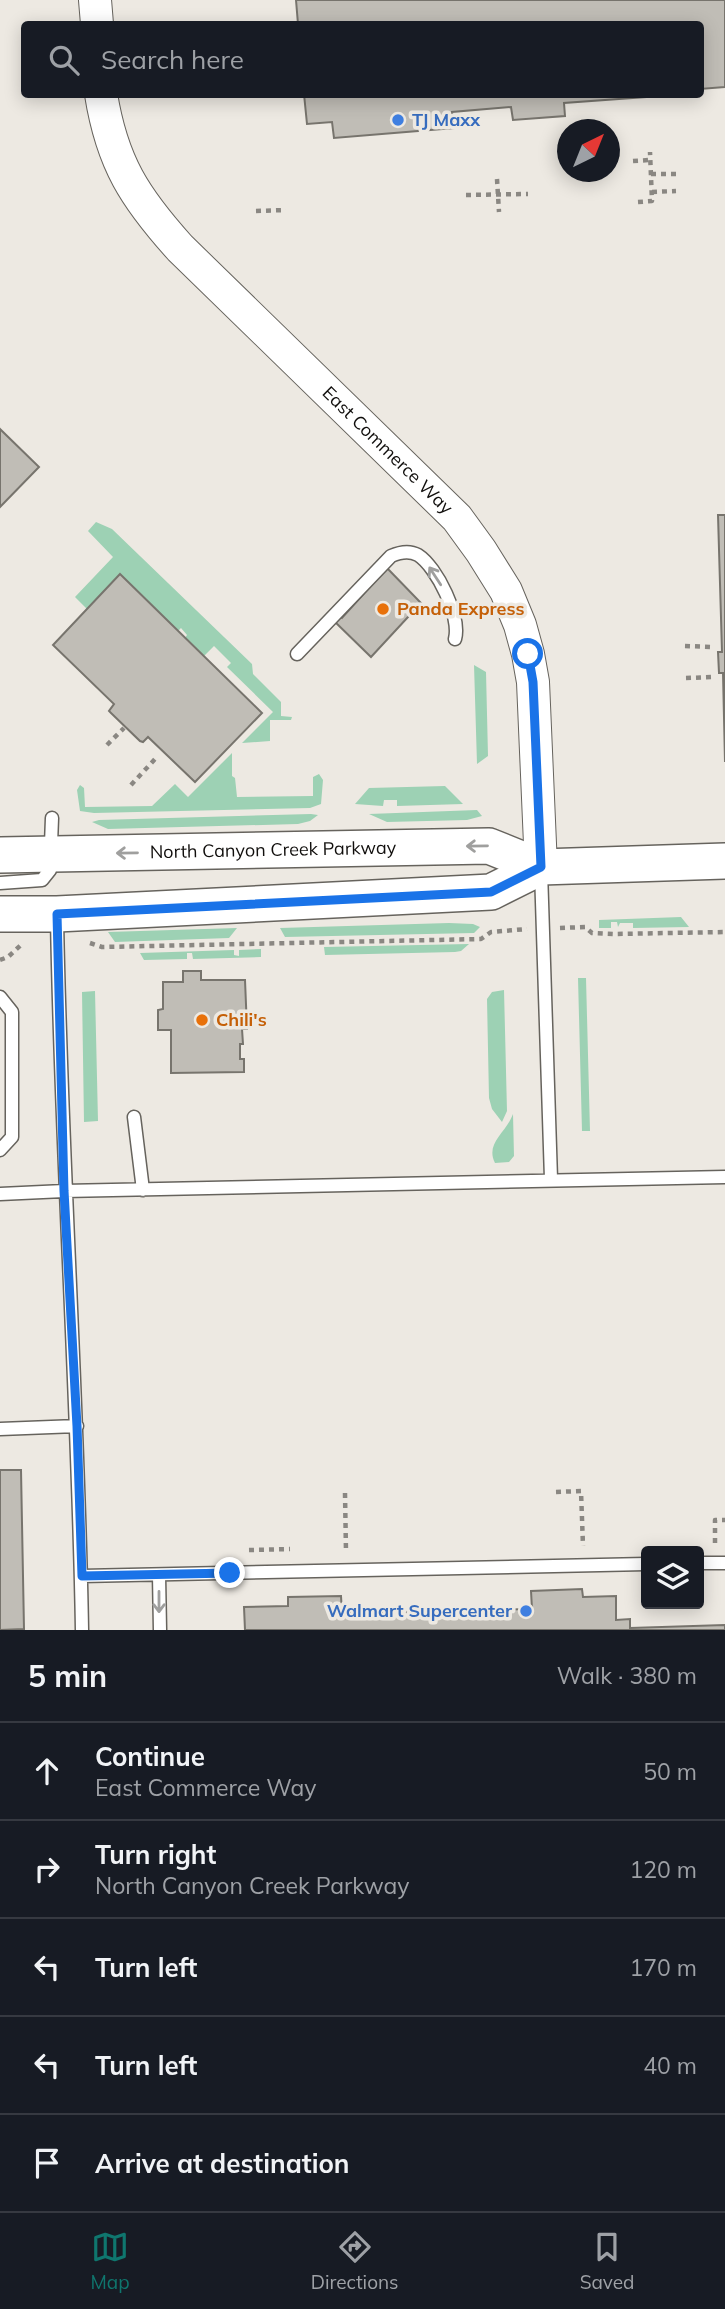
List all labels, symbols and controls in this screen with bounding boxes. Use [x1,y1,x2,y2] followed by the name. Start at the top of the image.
[21,21,704,98] search box
[45,41,83,79] icon: search
[101,43,244,76] text: Search here
[412,108,481,131] place label: TJ Maxx
[390,112,406,128] marker: TJ Maxx
[557,119,620,182] north arrow
[318,381,458,519] street label: East Commerce Way
[428,567,442,586] one-way arrow
[397,597,524,620] place label: Panda Express
[375,601,391,617] marker: Panda Express
[512,638,543,669] route start
[150,836,397,863] street label: North Canyon Creek Parkway
[466,839,489,853] one-way arrow
[116,846,139,860] one-way arrow
[216,1008,267,1031] place label: Chili's
[194,1012,210,1028] marker: Chili's
[641,1546,704,1609] map controls
[641,1546,704,1609] button: layers
[214,1557,245,1588] route end
[152,1591,166,1614] one-way arrow
[327,1599,513,1622] place label: Walmart Supercenter
[518,1603,534,1619] marker: Walmart Supercenter
[28,1657,107,1695] text: 5 min
[557,1661,697,1690] text: Walk · 380 m
[95,1740,205,1773] text: Continue
[28,1752,66,1790] icon: ahead
[643,1757,697,1786] text: 50 m
[95,1773,316,1802] text: East Commerce Way
[95,1838,216,1871] text: Turn right
[28,1850,66,1888] icon: right
[629,1855,697,1884] text: 120 m
[95,1871,409,1900] text: North Canyon Creek Parkway
[28,1948,66,1986] icon: left
[95,1951,197,1984] text: Turn left
[629,1953,697,1982] text: 170 m
[28,2046,66,2084] icon: left
[95,2049,197,2082] text: Turn left
[643,2051,697,2080] text: 40 m
[28,2144,66,2182] icon: arrive
[95,2147,350,2180] text: Arrive at destination
[91,2228,130,2294] tab: Map
[311,2228,399,2294] tab: Directions
[580,2228,634,2294] tab: Saved

